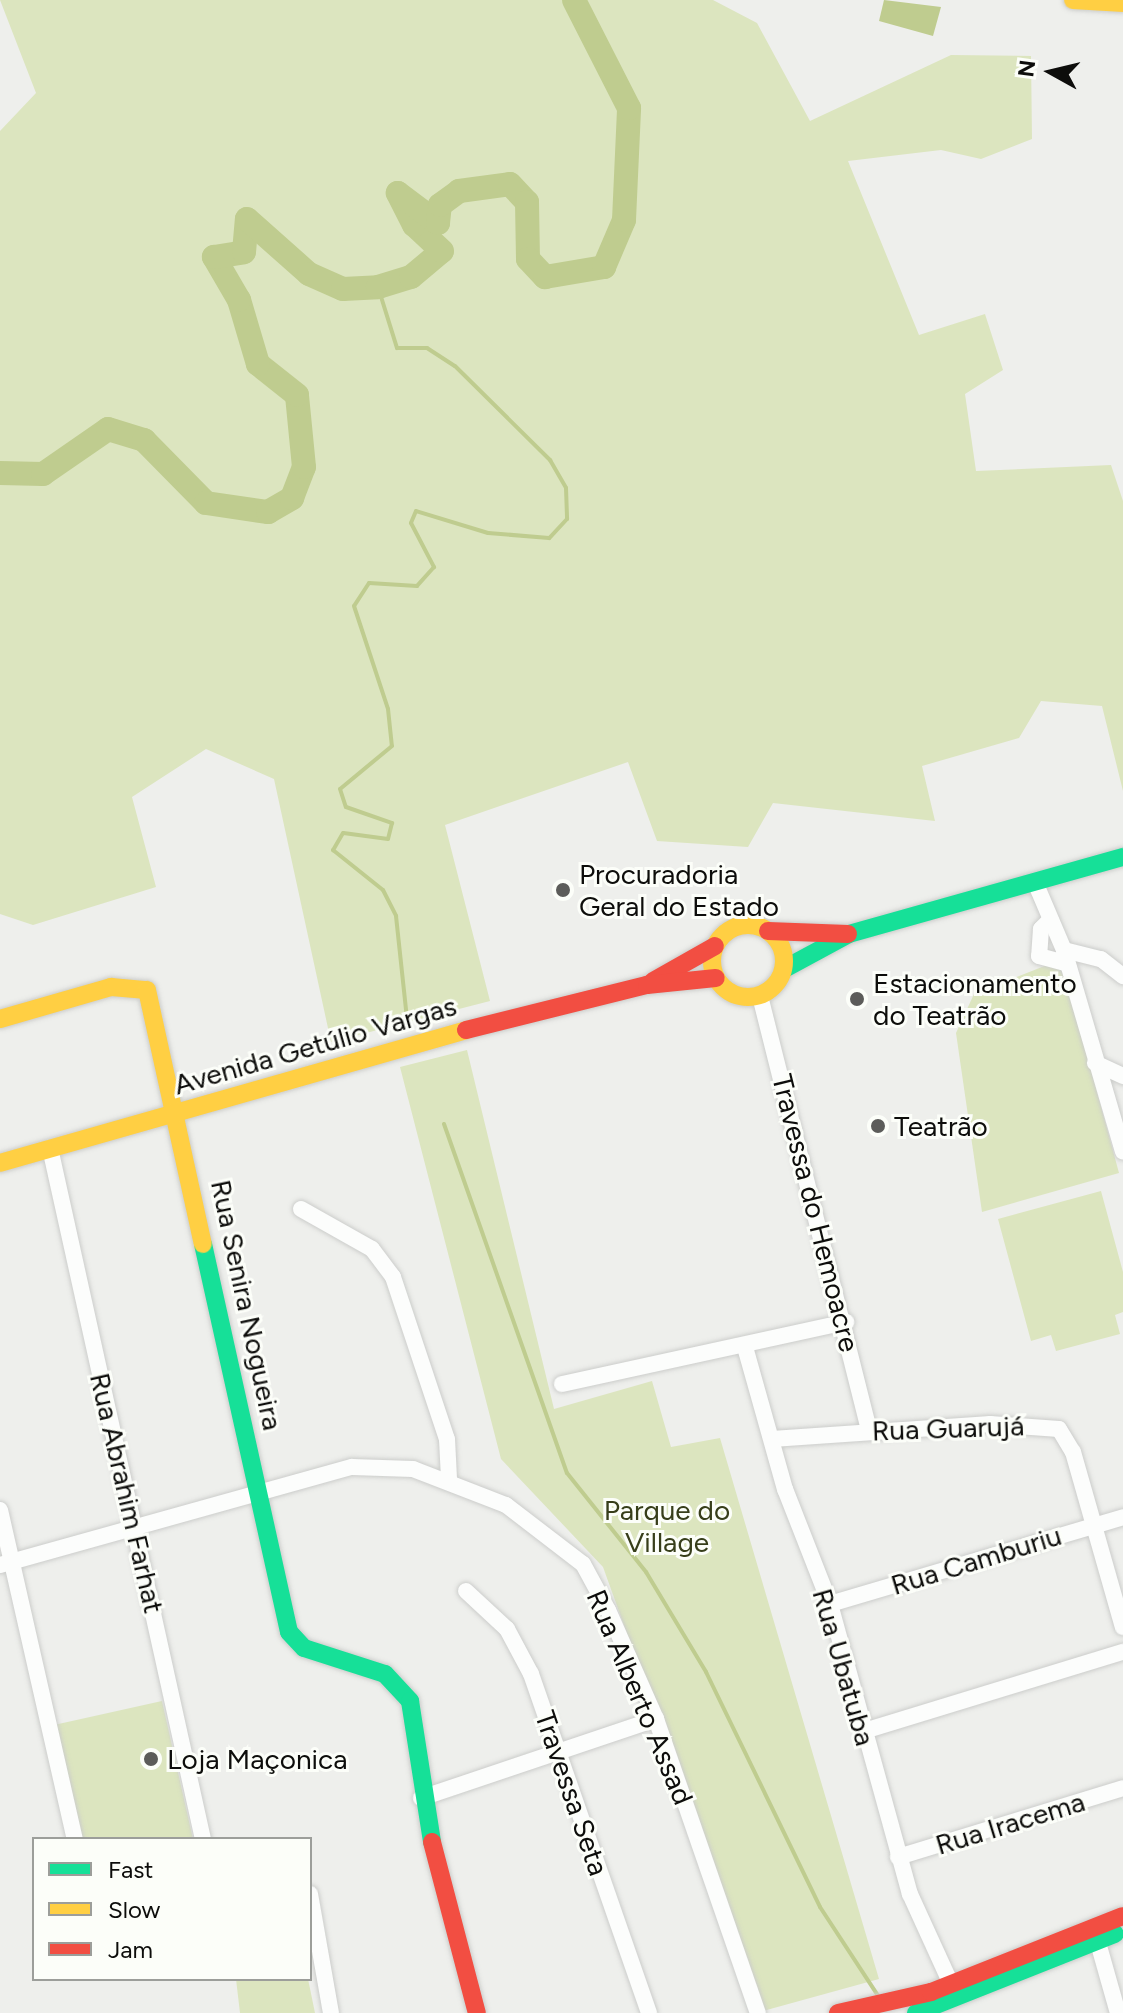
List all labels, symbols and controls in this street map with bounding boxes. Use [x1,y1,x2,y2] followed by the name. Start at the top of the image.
[1011,32,1091,112] north arrow
[1012,58,1041,79] text: N
[579,857,779,923] place label: Procuradoria Geral do Estado
[554,881,572,899] marker: Procuradoria Geral do Estado
[873,966,1077,1032] place label: Estacionamento do Teatrão
[170,989,460,1101] street label: Avenida Getúlio Vargas
[848,990,866,1008] marker: Estacionamento do Teatrão
[765,1071,867,1355] street label: Travessa do Hemoacre
[894,1109,988,1143] place label: Teatrão
[869,1117,887,1135] marker: Teatrão
[204,1177,290,1433] street label: Rua Senira Nogueira
[83,1370,171,1616] street label: Rua Abrahim Farhat
[871,1409,1025,1447] street label: Rua Guarujá
[604,1493,730,1559] park label: Parque do Village
[887,1518,1065,1602] street label: Rua Camburiu
[580,1585,700,1809] street label: Rua Alberto Assad
[806,1585,882,1749] street label: Rua Ubatuba
[528,1706,616,1880] street label: Travessa Seta
[167,1742,347,1776] place label: Loja Maçonica
[142,1750,160,1768] marker: Loja Maçonica
[931,1784,1089,1862] street label: Rua Iracema
[32,1837,312,1981] legend
[108,1855,153,1884] text: Fast
[108,1895,160,1924] text: Slow
[108,1935,153,1964] text: Jam

